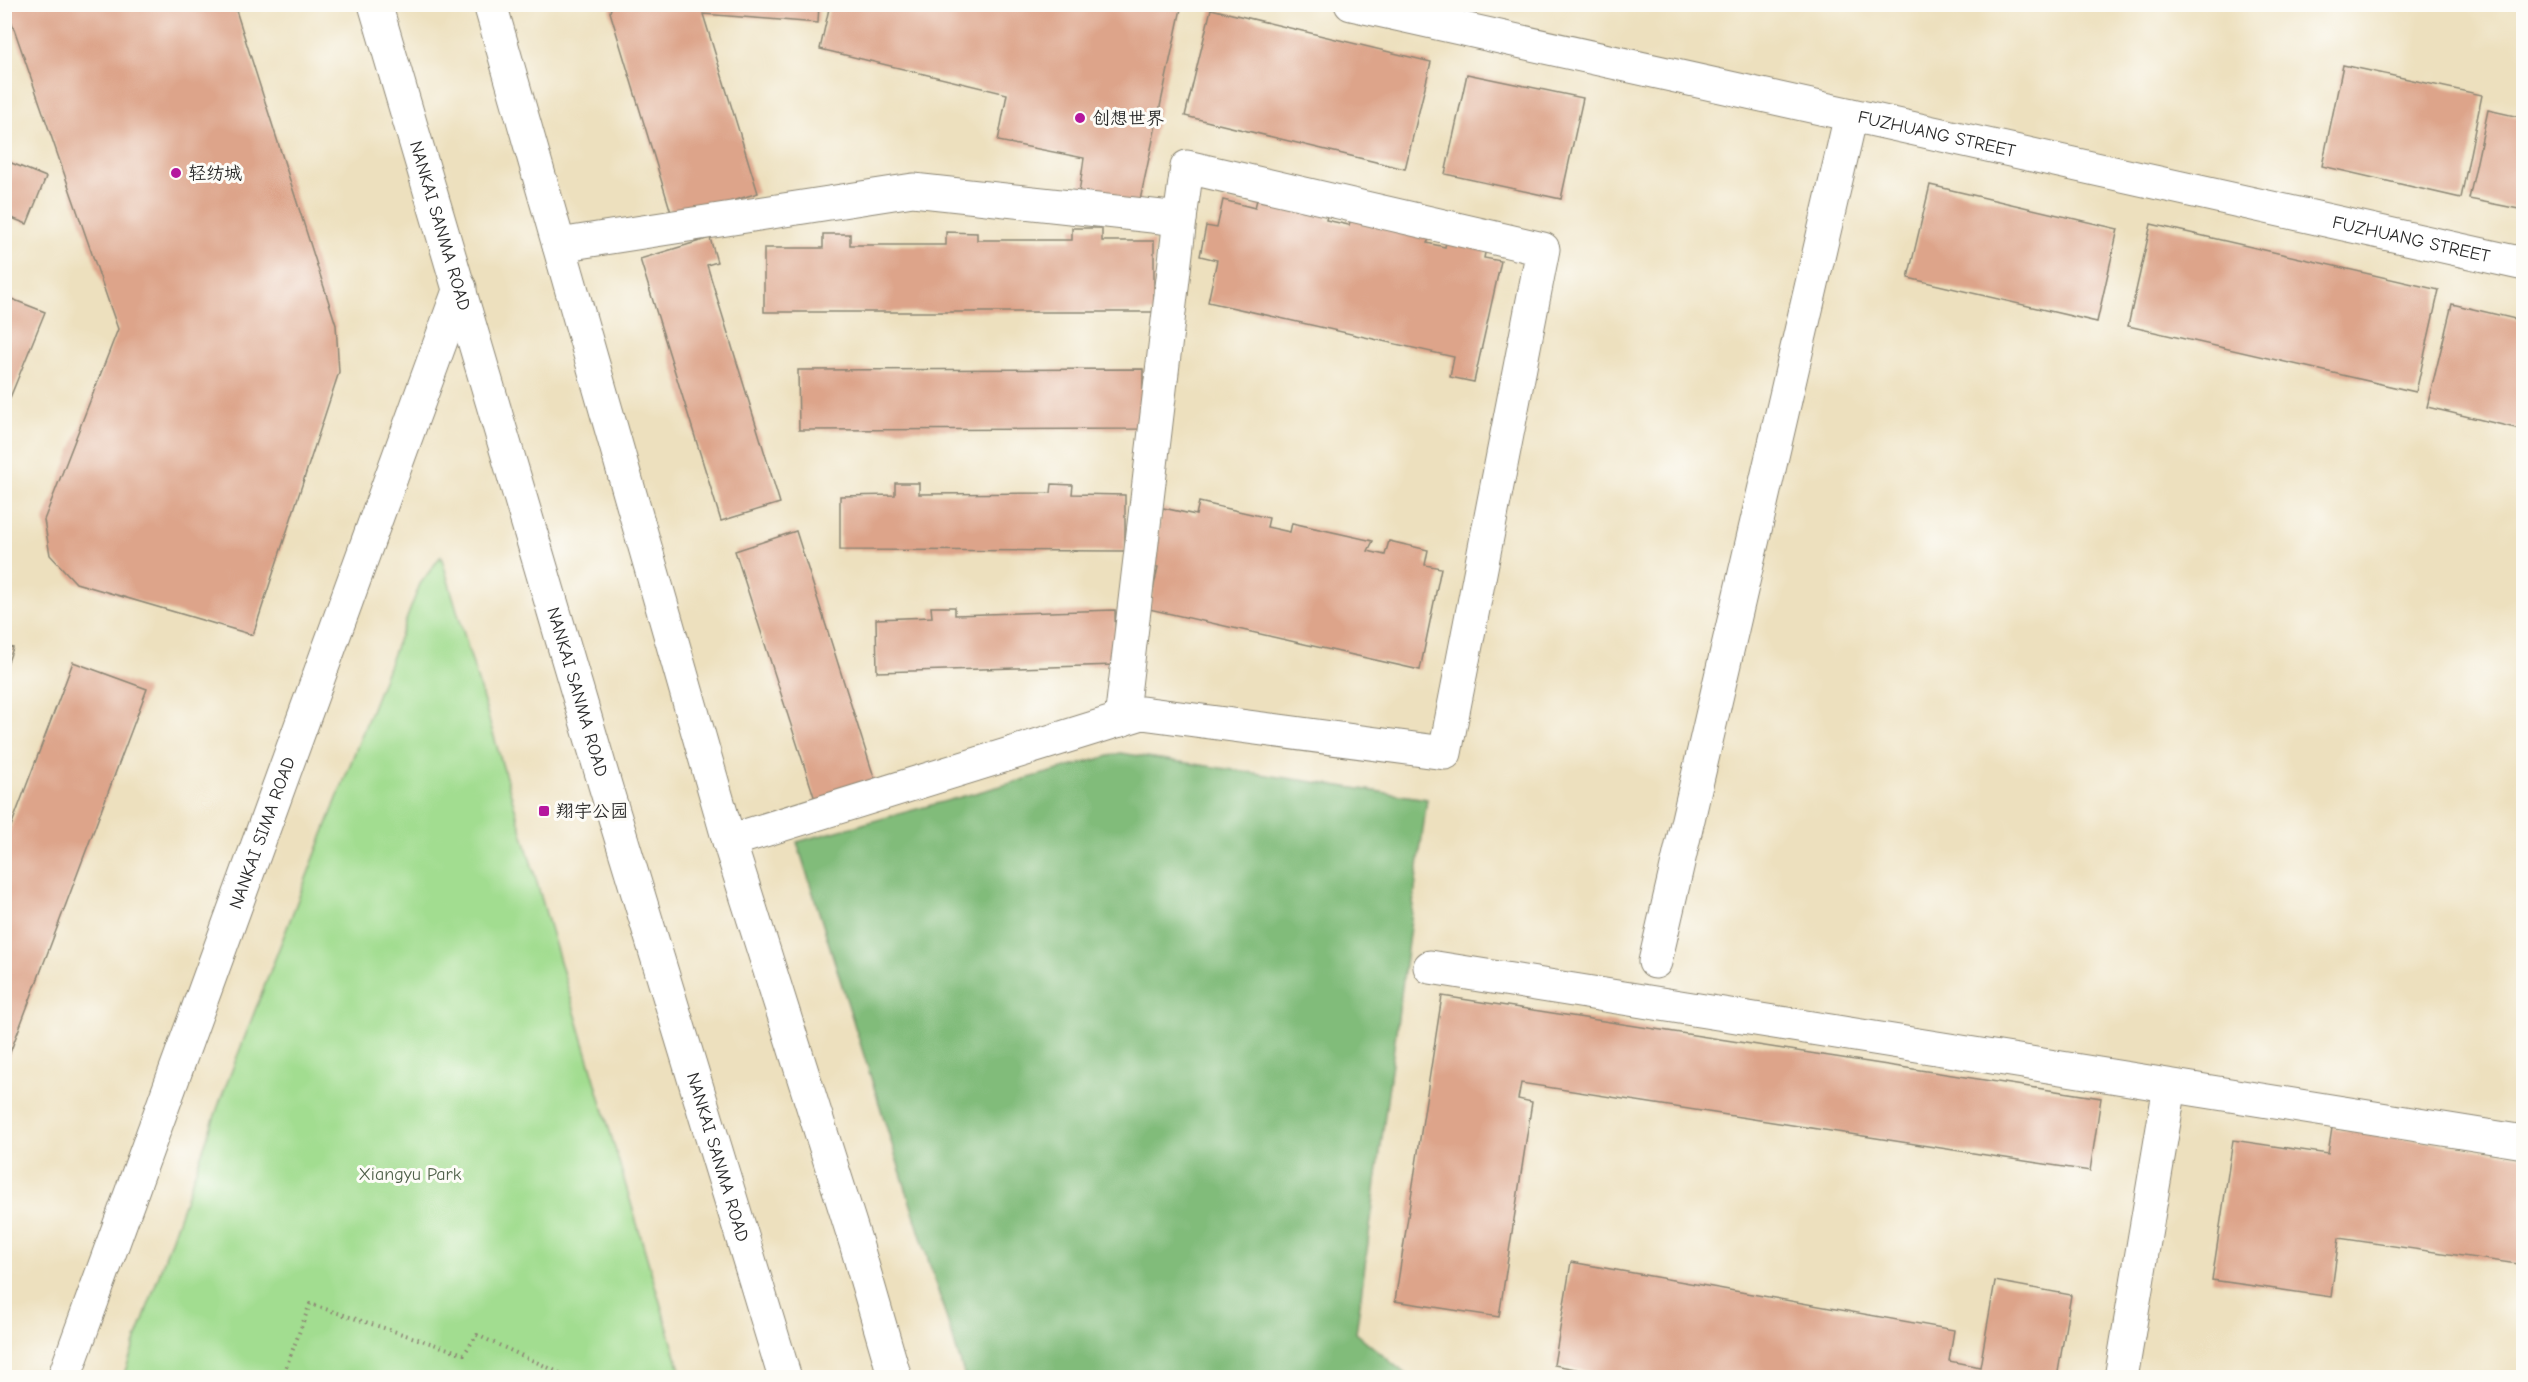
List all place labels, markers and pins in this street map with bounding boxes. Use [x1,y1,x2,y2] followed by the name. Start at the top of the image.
[1092,108,1164,129] place label: 创想世界
[1073,111,1087,125] marker: 创想世界
[188,163,242,184] place label: 轻纺城
[169,166,183,180] marker: 轻纺城
[556,801,628,822] place label: 翔宇公园
[537,804,551,818] marker: 翔宇公园

